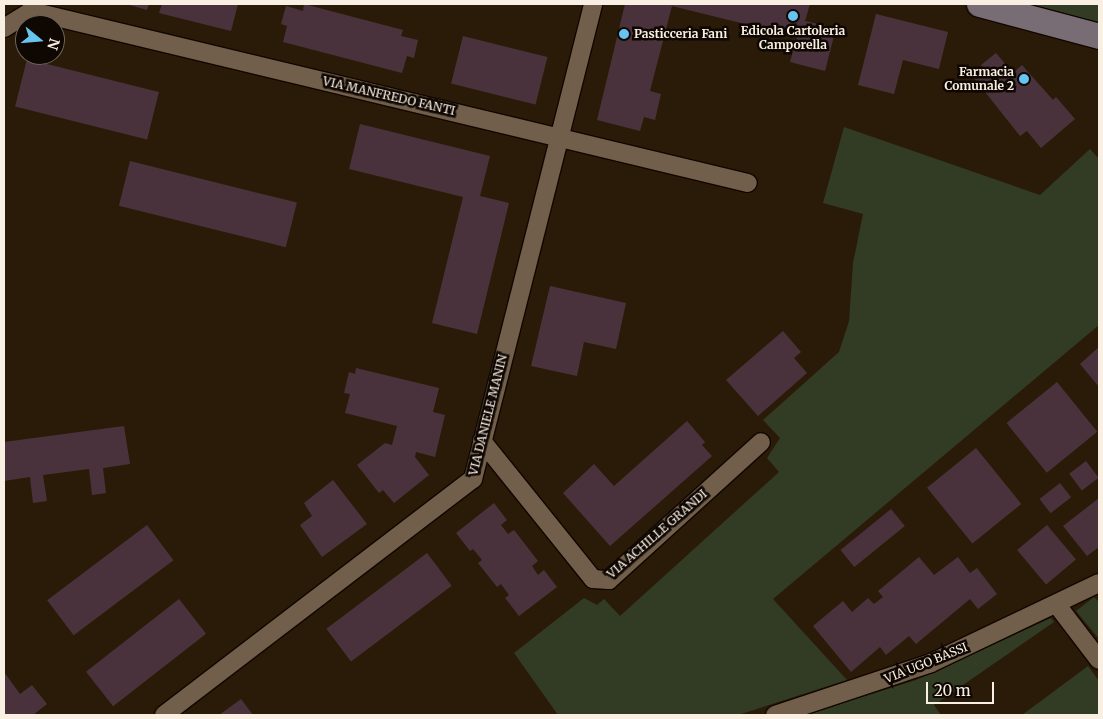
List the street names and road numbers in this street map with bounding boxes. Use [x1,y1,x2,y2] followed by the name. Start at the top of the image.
[321,74,457,118] street label: VIA MANFREDO FANTI
[466,353,510,477] street label: VIA DANIELE MANIN
[604,487,710,581] street label: VIA ACHILLE GRANDI
[882,640,970,686] street label: VIA UGO BASSI

